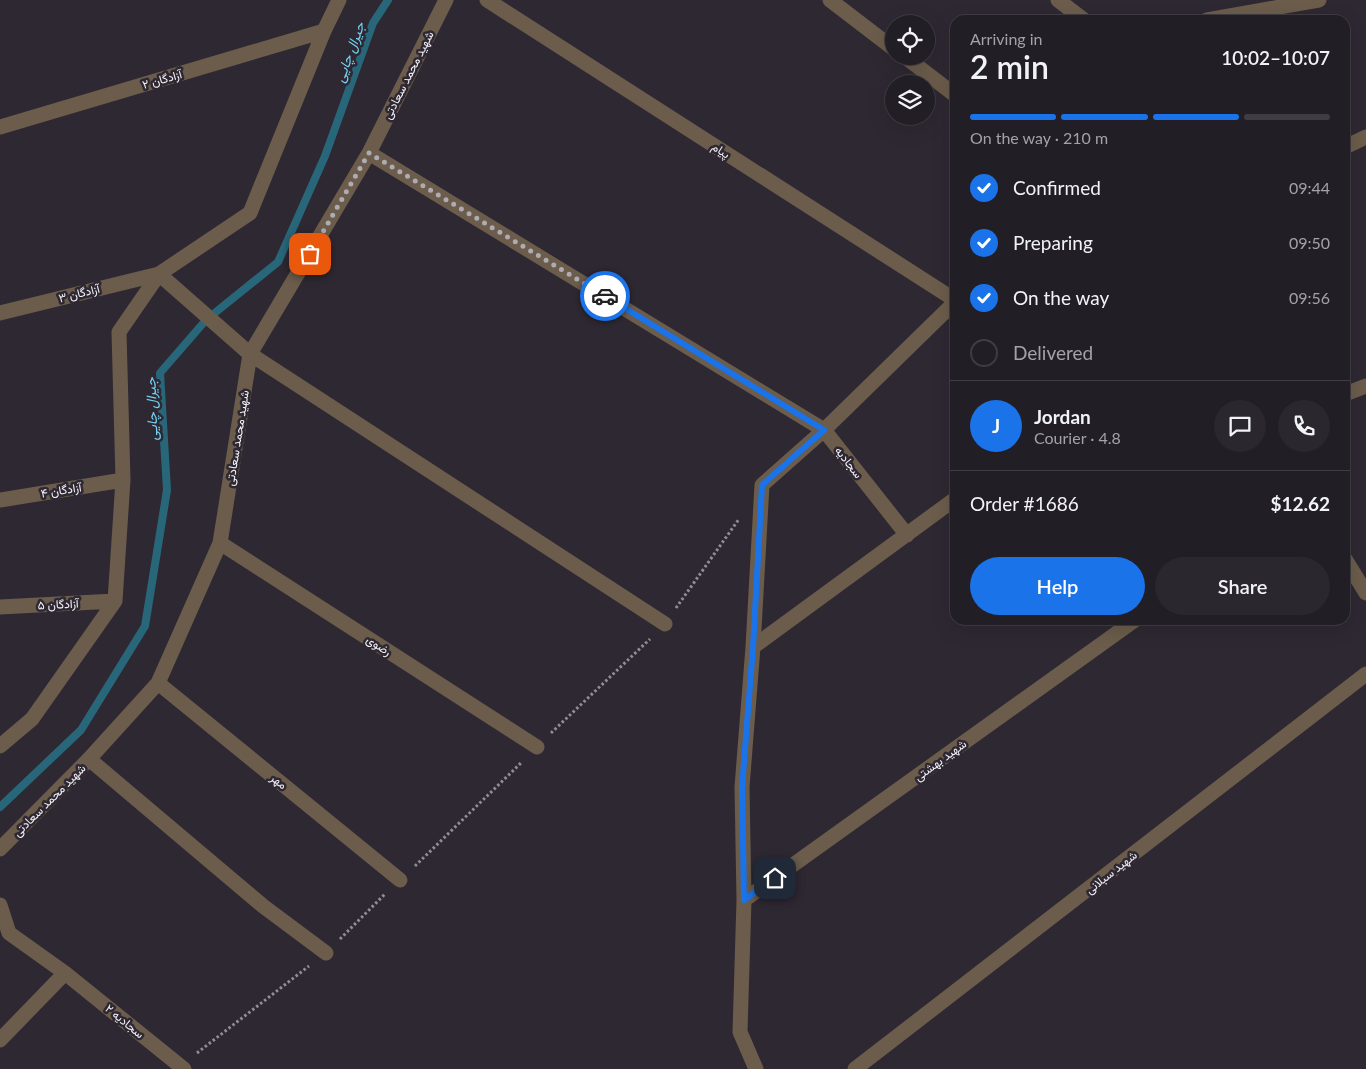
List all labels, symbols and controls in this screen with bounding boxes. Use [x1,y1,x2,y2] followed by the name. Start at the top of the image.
[885,15,935,125] map controls
[885,15,935,65] button: locate
[330,19,370,85] water label: جیرال چایی
[379,28,438,122] street label: شهید محمد سعادتی
[970,29,1043,48] text: Arriving in
[1221,46,1330,69] text: 10:02–10:07
[970,47,1049,86] text: 2 min
[141,66,185,93] street label: آزادگان ۲
[885,75,935,125] button: layers
[970,128,1108,147] text: On the way · 210 m
[708,139,733,162] street label: پیام
[970,174,998,202] icon: check
[1013,176,1101,199] text: Confirmed
[1289,178,1330,197] text: 09:44
[970,229,998,257] icon: check
[1013,231,1093,254] text: Preparing
[289,233,331,275] pin
[1289,233,1330,252] text: 09:50
[296,240,324,268] icon: bag
[580,271,630,321] courier
[57,280,103,306] street label: آزادگان ۳
[591,282,619,310] icon: car
[970,284,998,312] icon: check
[1013,286,1109,309] text: On the way
[1289,288,1330,307] text: 09:56
[1013,341,1093,364] text: Delivered
[141,376,163,441] water label: جیرال چایی
[222,389,253,487] street label: شهید محمد سعادتی
[1214,400,1266,452] button: chat
[1278,400,1330,452] button: phone
[1034,405,1091,428] text: Jordan
[992,414,1000,437] text: J
[1034,428,1121,447] text: Courier · 4.8
[832,443,866,481] street label: سجادیه
[40,479,84,502] street label: آزادگان ۴
[970,492,1079,515] text: Order #1686
[1270,492,1330,515] text: $12.62
[970,557,1145,615] button: Help
[1155,557,1330,615] button: Share
[37,595,80,614] street label: آزادگان ۵
[363,631,394,659] street label: رضوی
[911,736,970,785] street label: شهید بهشتی
[9,760,89,840] street label: شهید محمد سعادتی
[266,769,290,793] street label: مهر
[1082,847,1140,898] street label: شهید سبلانی
[754,857,796,899] pin
[761,864,789,892] icon: home
[102,1001,148,1041] street label: سجادیه ۲

